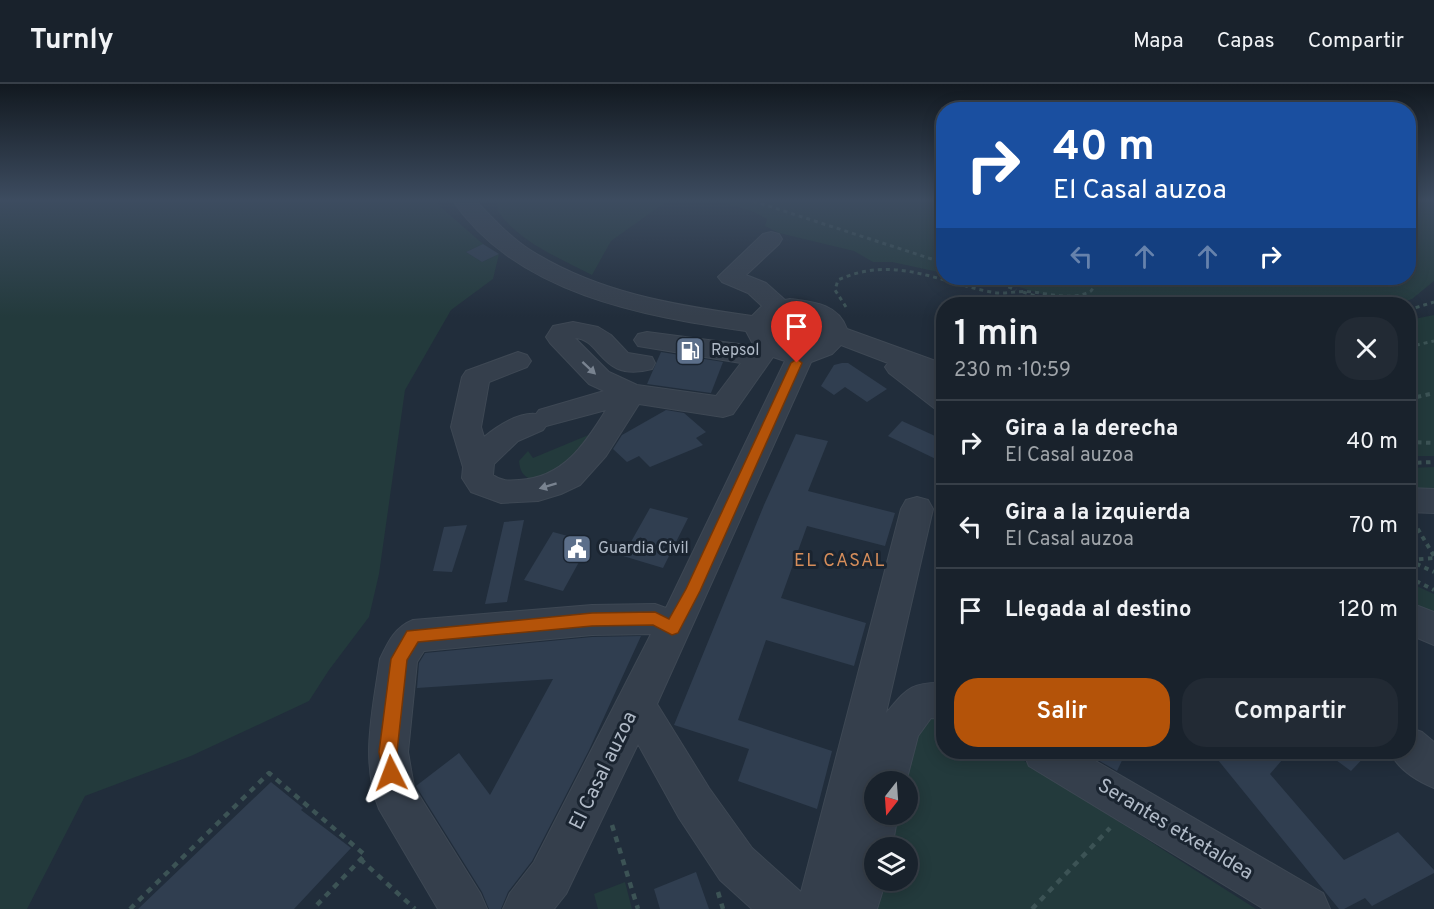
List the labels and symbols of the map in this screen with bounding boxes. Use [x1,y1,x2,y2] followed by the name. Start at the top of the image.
[771,301,822,363] pin
[674,335,706,367] fuel station icon: Repsol
[711,341,759,361] place label: Repsol
[582,361,597,375] one-way arrow
[539,482,557,491] one-way arrow
[561,533,593,565] public building icon: Guardia Civil
[598,539,689,559] place label: Guardia Civil
[794,550,886,573] district label: EL CASAL
[564,707,644,835] street label: El Casal auzoa
[359,741,423,805] position arrow
[864,771,918,825] north arrow
[1092,773,1258,887] street label: Serantes etxetaldea

